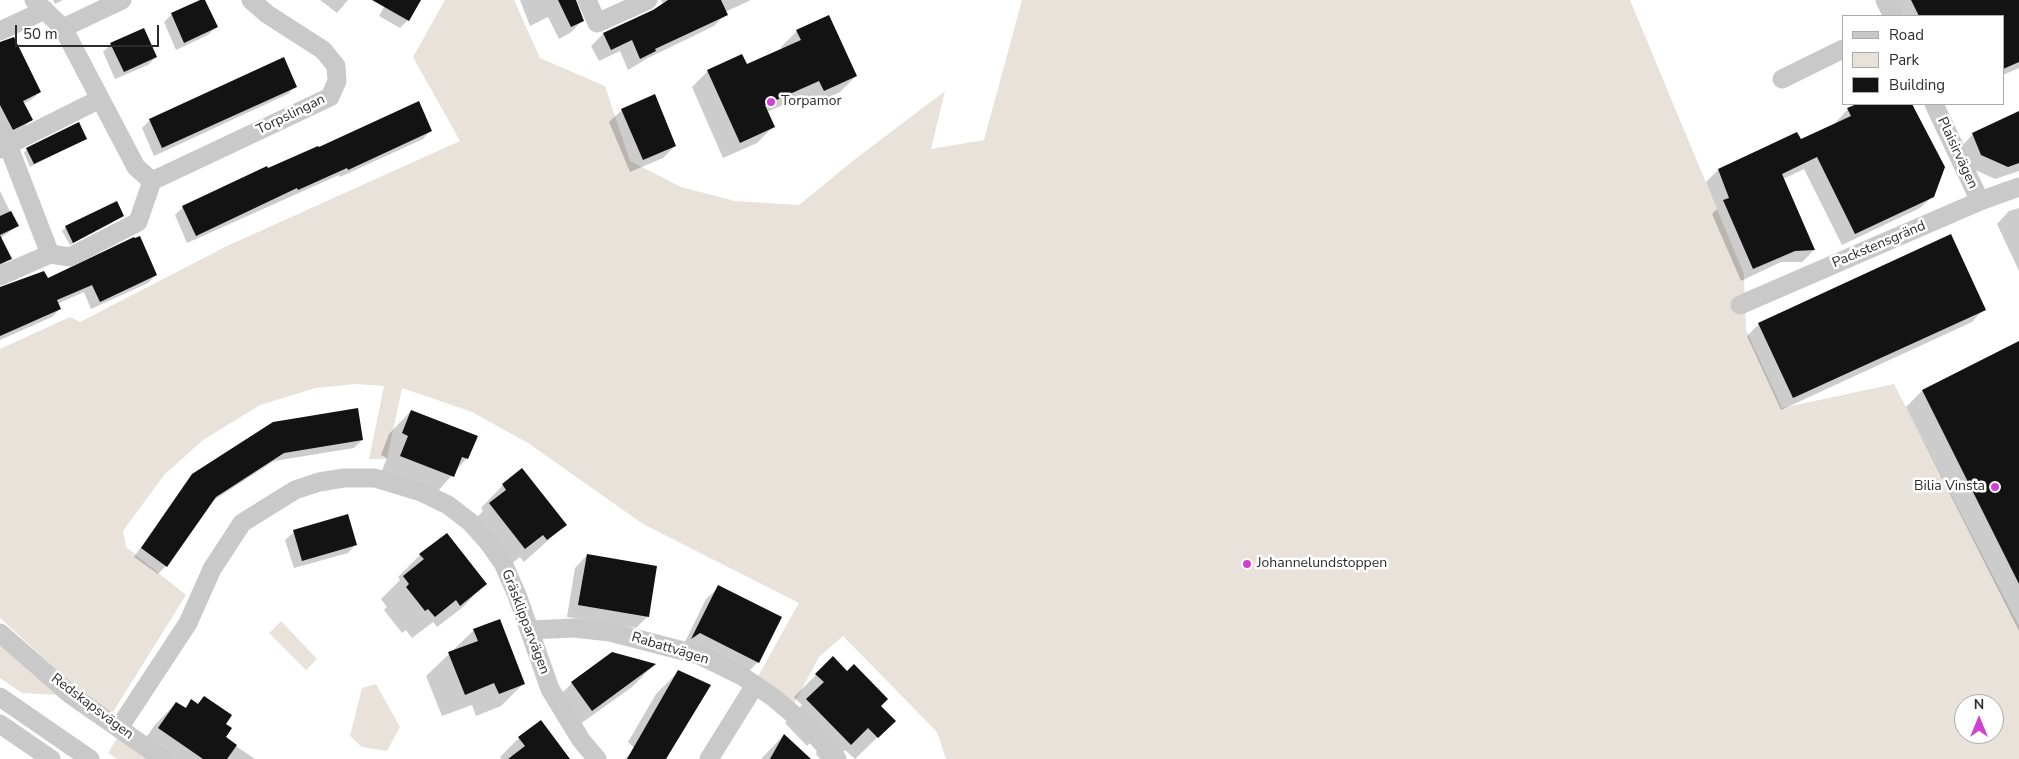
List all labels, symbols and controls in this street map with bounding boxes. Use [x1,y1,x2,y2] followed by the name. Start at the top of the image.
[18,15,161,47] scale bar
[1842,15,2004,105] legend
[23,24,58,44] text: 50 m
[1889,25,1924,45] text: Road
[1889,50,1919,70] text: Park
[1889,75,1945,95] text: Building
[254,91,328,139] street label: Torpslingan
[781,94,842,110] place label: Torpamor
[765,96,777,108] marker: Torpamor
[1933,114,1981,192] street label: Plaisirvägen
[1830,218,1928,272] street label: Packstensgränd
[1914,479,1985,495] place label: Bilia Vinsta
[1989,481,2001,493] marker: Bilia Vinsta
[1257,556,1387,572] place label: Johannelundstoppen
[1241,558,1253,570] marker: Johannelundstoppen
[497,567,553,677] street label: Gräsklipparvägen
[629,629,711,669] street label: Rabattvägen
[48,671,136,743] street label: Redskapsvägen
[1954,694,2004,744] north arrow
[1974,695,1984,714] text: N

